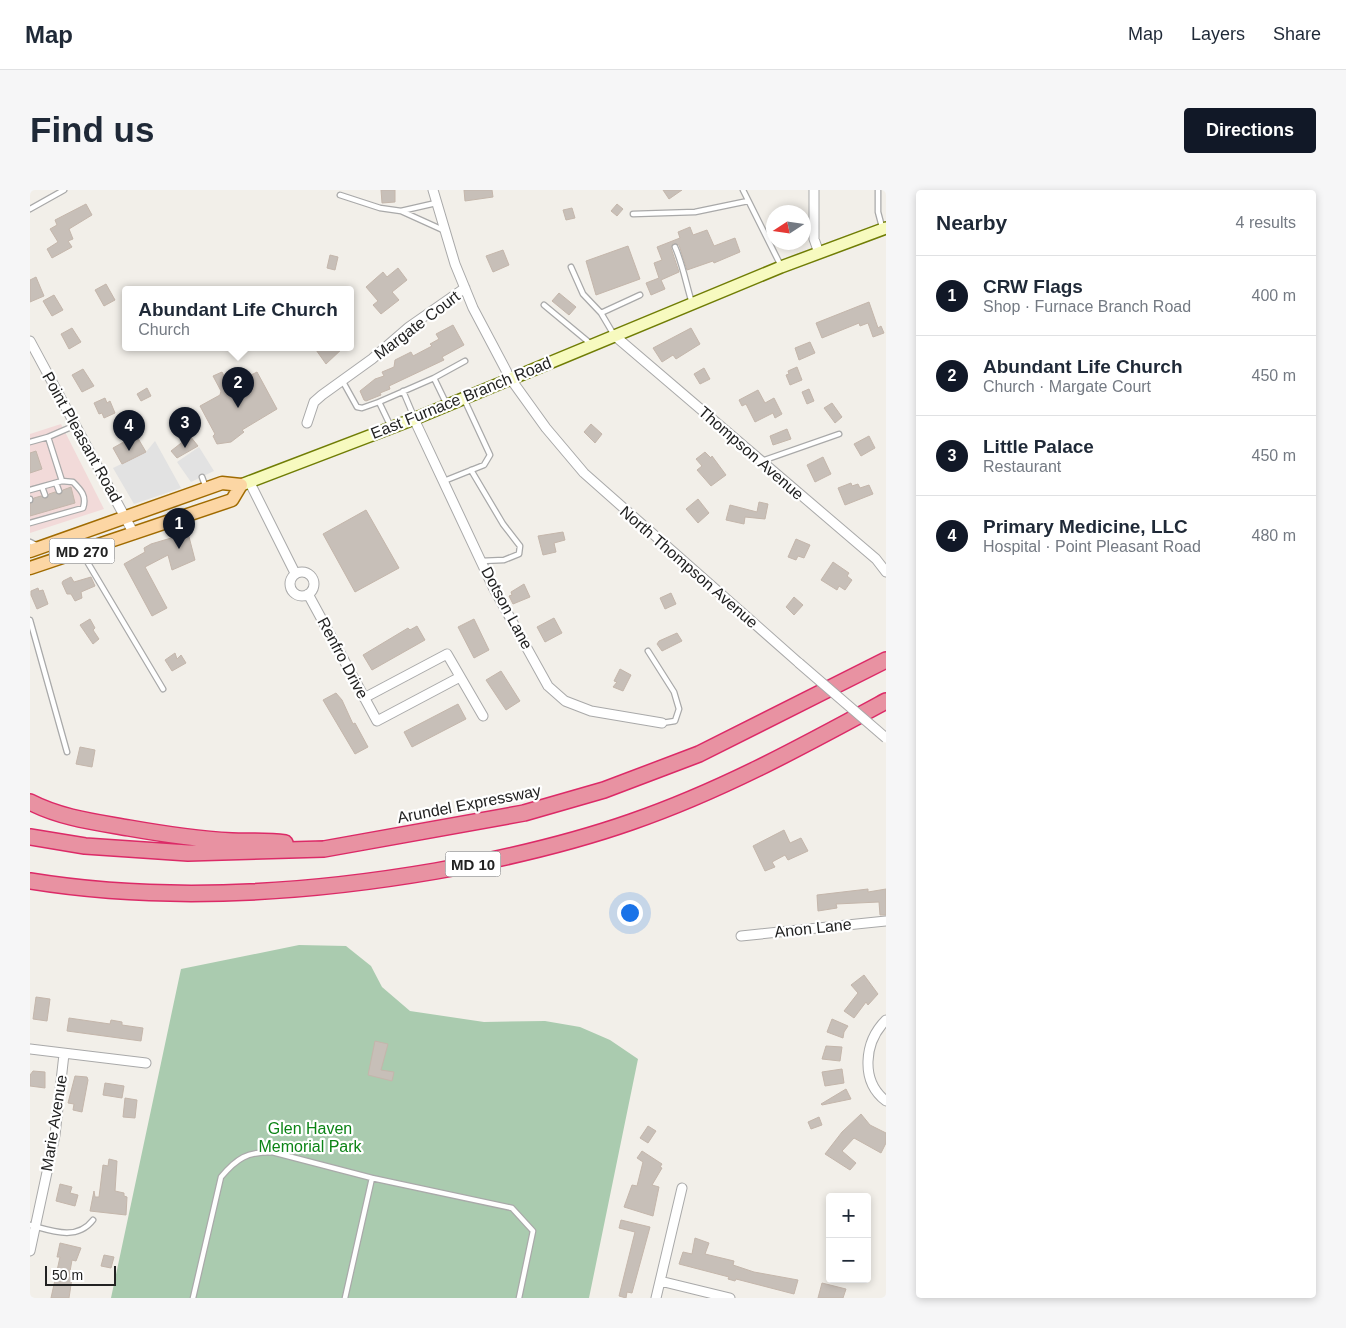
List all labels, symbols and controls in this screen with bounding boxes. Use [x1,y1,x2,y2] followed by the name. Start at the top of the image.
[25,21,73,48] text: Map
[1128,24,1163,44] text: Map
[1191,24,1245,44] text: Layers
[1273,24,1321,44] text: Share
[1184,108,1316,153] button: Directions
[30,110,154,149] text: Find us
[766,205,811,250] north arrow
[936,211,1007,234] text: Nearby
[1236,214,1296,231] text: 4 results
[983,276,1083,297] text: CRW Flags
[122,286,354,351] popup
[371,287,463,363] street label: Margate Court
[948,287,956,304] text: 1
[1252,287,1296,304] text: 400 m
[983,298,1191,315] text: Shop · Furnace Branch Road
[138,299,338,320] text: Abundant Life Church
[138,321,190,338] text: Church
[368,354,554,442] street label: East Furnace Branch Road
[983,356,1182,377] text: Abundant Life Church
[222,367,254,408] pin: 2
[948,367,956,384] text: 2
[1252,367,1296,384] text: 450 m
[39,369,125,505] street label: Point Pleasant Road
[983,378,1151,395] text: Church · Margate Court
[695,403,807,503] street label: Thompson Avenue
[169,407,201,448] pin: 3
[113,410,145,451] pin: 4
[983,436,1094,457] text: Little Palace
[948,447,956,464] text: 3
[1252,447,1296,464] text: 450 m
[983,458,1061,475] text: Restaurant
[617,503,761,631] street label: North Thompson Avenue
[163,508,195,549] pin: 1
[983,516,1188,537] text: Primary Medicine, LLC
[948,527,956,544] text: 4
[1252,527,1296,544] text: 480 m
[50,538,114,564] road number: MD 270
[983,538,1201,555] text: Hospital · Point Pleasant Road
[478,564,536,652] street label: Dotson Lane
[314,614,372,702] street label: Renfro Drive
[396,782,542,826] street label: Arundel Expressway
[446,852,500,876] road number: MD 10
[617,900,643,926] your location
[774,915,852,940] street label: Anon Lane
[38,1073,70,1173] street label: Marie Avenue
[258,1120,363,1155] park label: Glen Haven Memorial Park
[826,1193,871,1283] map controls
[826,1193,871,1238] button: +
[826,1238,871,1283] button: −
[45,1263,116,1286] scale bar
[52,1267,83,1283] text: 50 m

